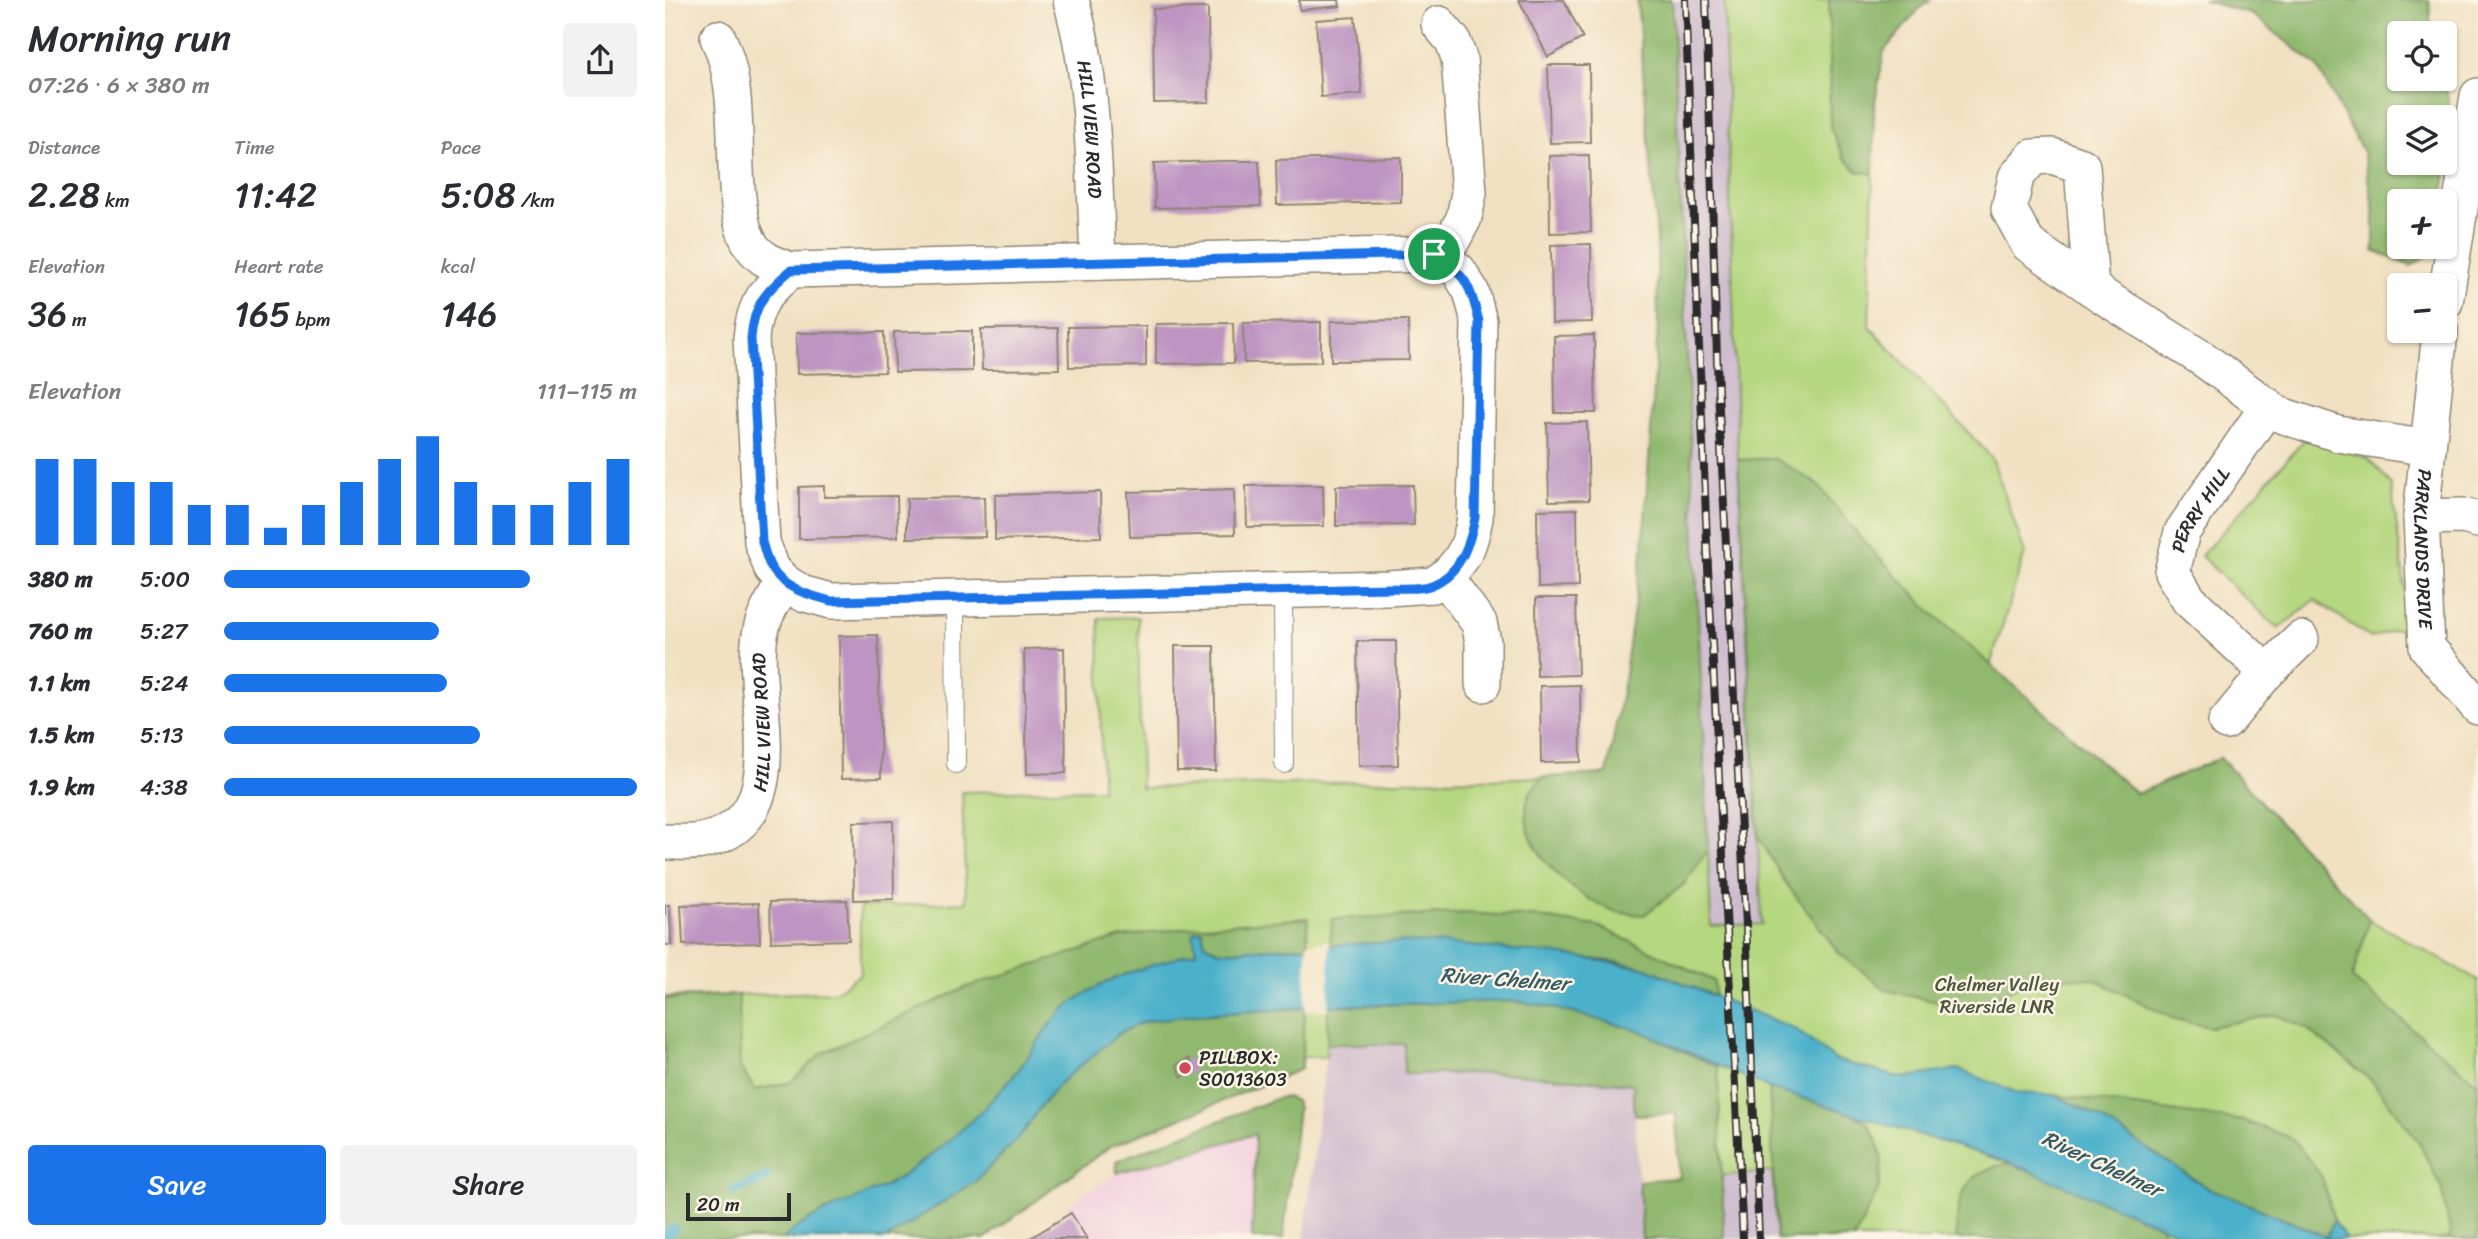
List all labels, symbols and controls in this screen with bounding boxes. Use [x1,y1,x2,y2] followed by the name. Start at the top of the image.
[28,5,231,72] text: Morning run
[2387,21,2457,343] map controls
[2387,21,2457,91] button: locate
[563,23,637,97] button: share
[1067,58,1112,200] street label: HILL VIEW ROAD
[28,65,210,106] text: 07:26 · 6 × 380 m
[2387,105,2457,175] button: layers
[28,131,100,164] text: Distance
[234,131,275,164] text: Time
[441,131,481,164] text: Pace
[28,164,100,226] text: 2.28
[234,164,317,226] text: 11:42
[441,164,516,226] text: 5:08
[100,184,130,217] text: km
[516,184,555,217] text: /km
[2387,189,2457,259] button: +
[1404,224,1464,284] pin
[1415,235,1453,273] icon: arrive
[28,250,105,283] text: Elevation
[234,250,324,283] text: Heart rate
[441,250,475,283] text: kcal
[2387,273,2457,343] button: −
[28,283,67,345] text: 36
[234,283,291,345] text: 165
[441,283,497,345] text: 146
[67,303,87,336] text: m
[291,303,331,336] text: bpm
[28,371,121,412] text: Elevation
[537,371,637,412] text: 111–115 m
[2162,460,2239,556] street label: PERRY HILL
[2404,467,2442,631] street label: PARKLANDS DRIVE
[28,559,93,600] text: 380 m
[140,559,190,600] text: 5:00
[28,611,92,652] text: 760 m
[140,611,187,652] text: 5:27
[742,652,780,795] street label: HILL VIEW ROAD
[28,663,91,704] text: 1.1 km
[140,663,189,704] text: 5:24
[28,715,95,756] text: 1.5 km
[140,715,184,756] text: 5:13
[28,767,95,808] text: 1.9 km
[140,767,188,808] text: 4:38
[1439,956,1574,1003] water label: River Chelmer
[1935,968,2059,1023] park label: Chelmer Valley Riverside LNR
[1199,1041,1287,1096] place label: PILLBOX: S0013603
[1177,1060,1193,1076] marker: PILLBOX: S0013603
[2036,1120,2172,1210] water label: River Chelmer
[28,1145,326,1225] button: Save
[340,1145,637,1225] button: Share
[697,1188,740,1221] text: 20 m
[686,1190,791,1222] scale bar

